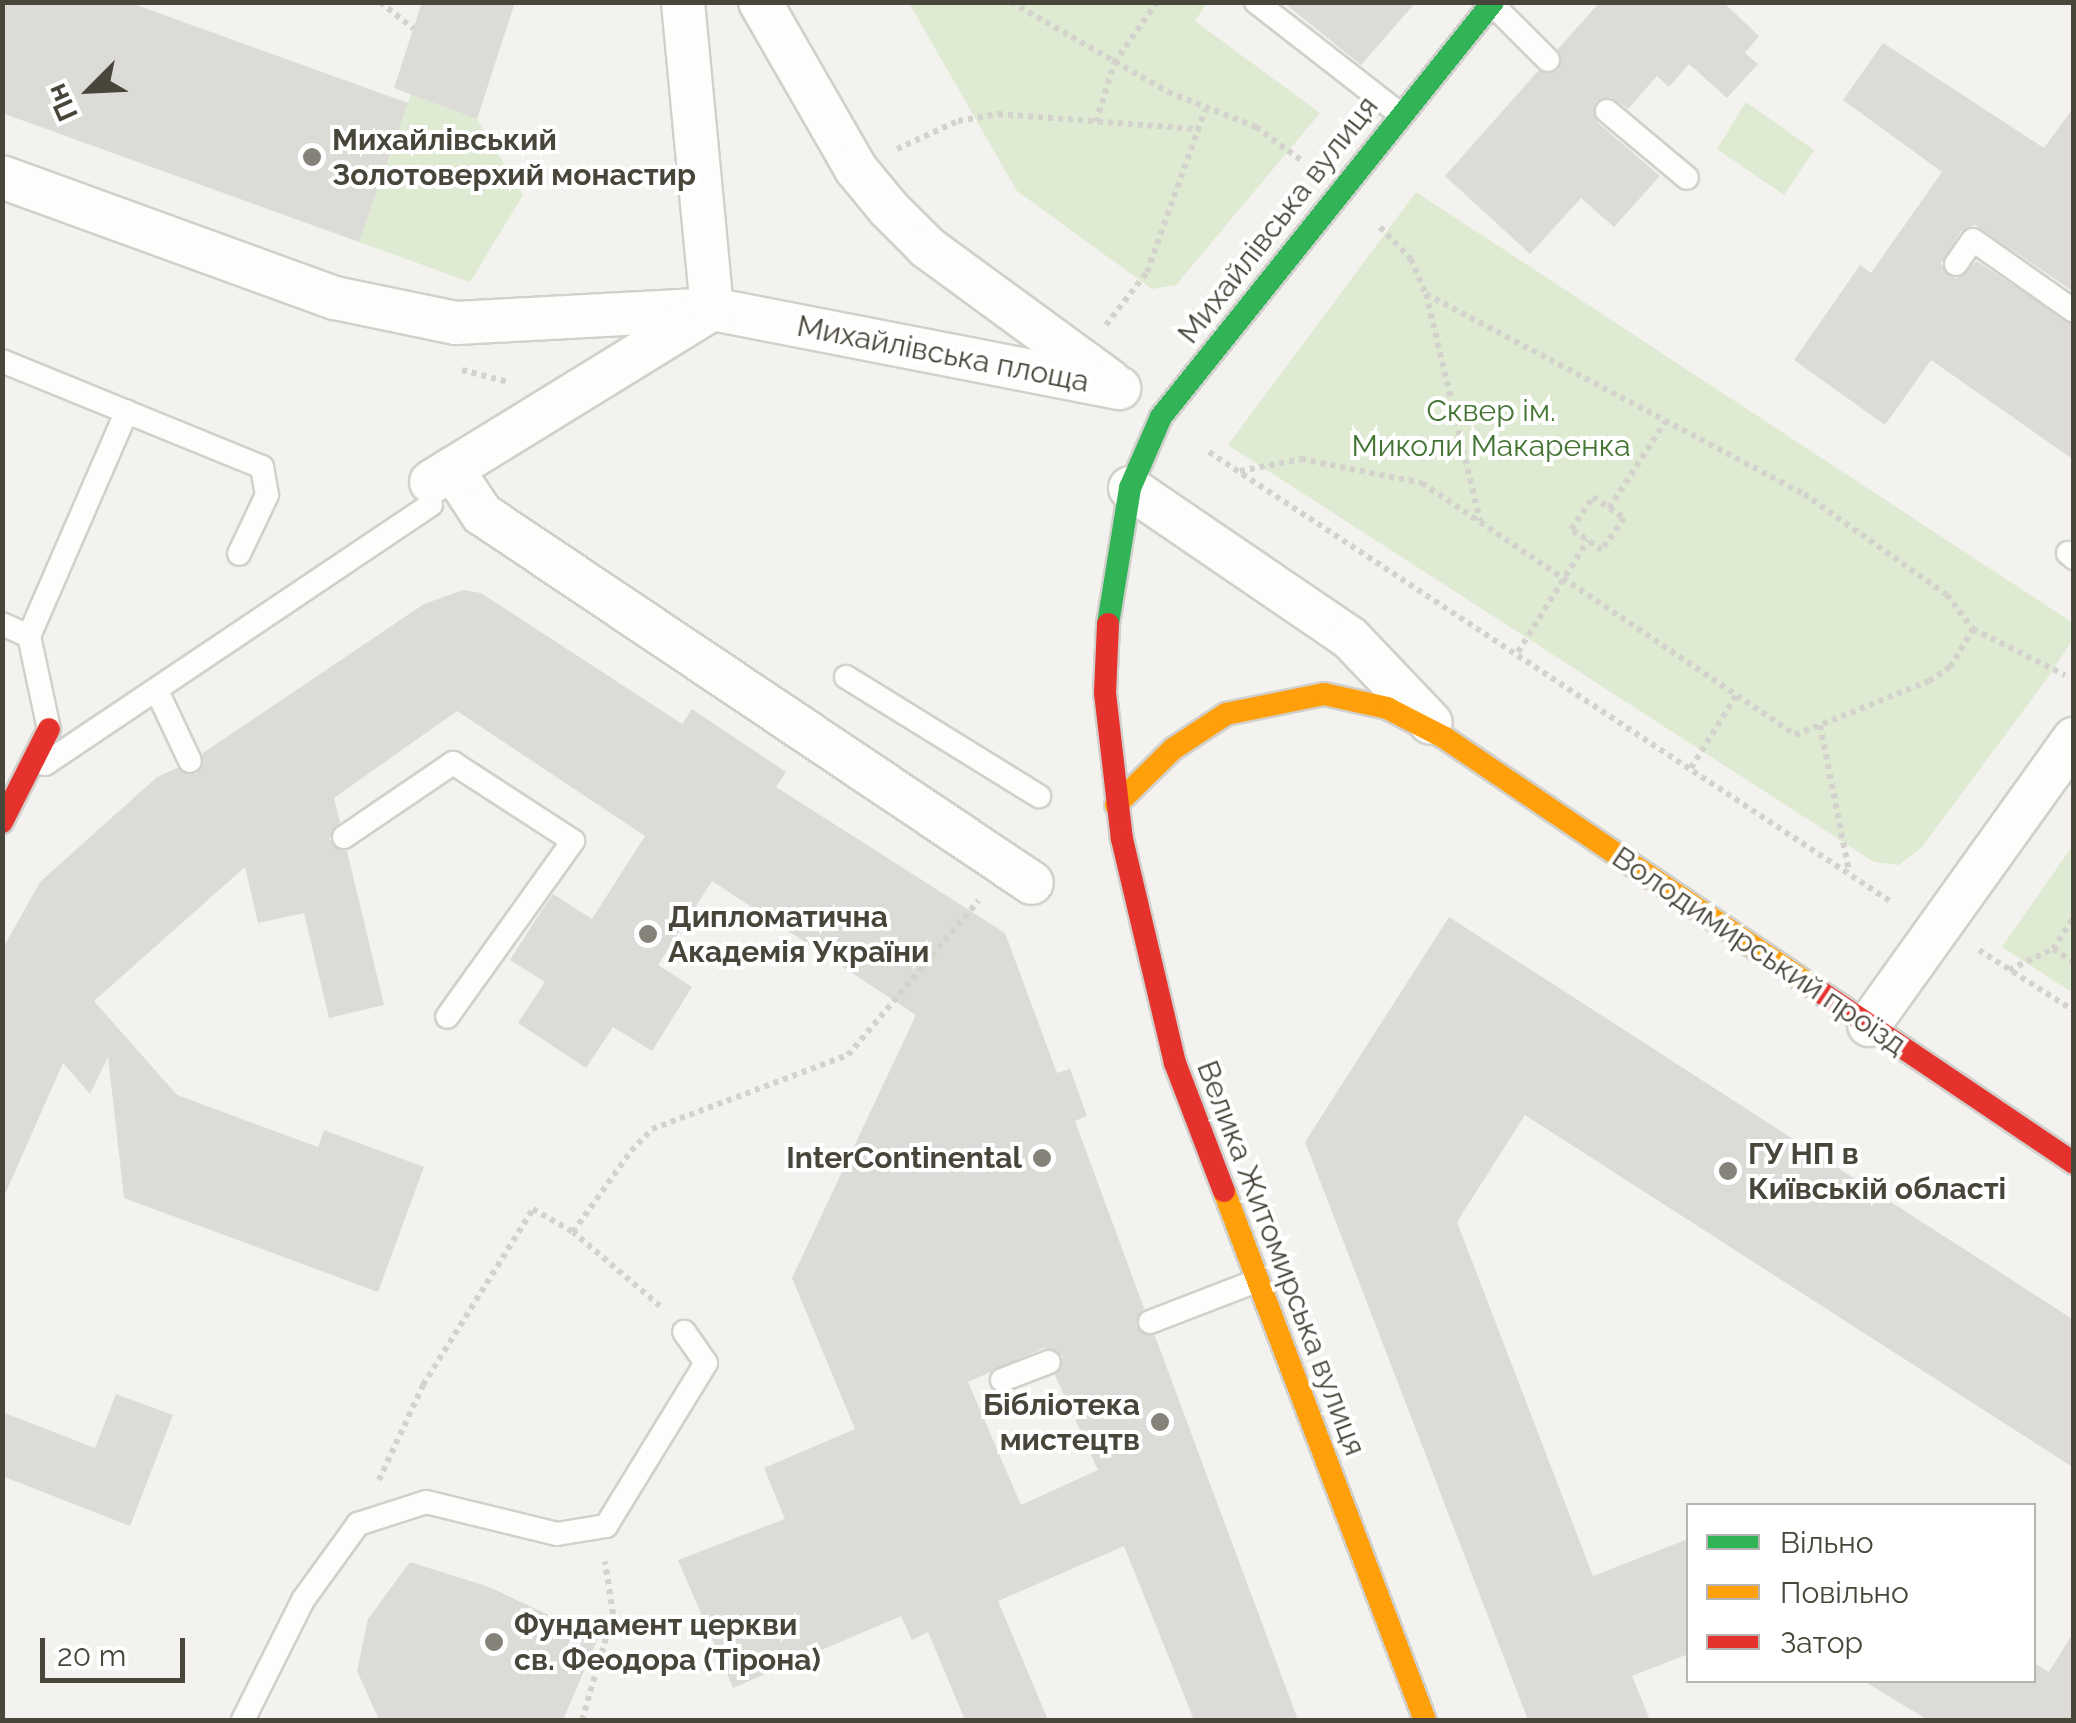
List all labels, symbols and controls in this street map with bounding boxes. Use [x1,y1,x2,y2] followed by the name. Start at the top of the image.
[40,40,140,140] north arrow
[39,79,85,126] text: Пн
[1170,89,1386,351] street label: Михайлівська вулиця
[332,122,696,192] place label: Михайлівський Золотоверхий монастир
[301,146,323,168] marker: Михайлівський Золотоверхий монастир
[794,308,1092,400] street label: Михайлівська площа
[1351,393,1631,464] park label: Сквер ім. Миколи Макаренка
[1605,839,1913,1063] street label: Володимирський проїзд
[668,899,929,970] place label: Дипломатична Академія України
[637,923,659,945] marker: Дипломатична Академія України
[1189,1056,1373,1460] street label: Велика Житомирська вулиця
[1748,1136,2006,1206] place label: ГУ НП в Київській області
[786,1140,1022,1176] place label: InterContinental
[1031,1147,1053,1169] marker: InterContinental
[1717,1160,1739,1182] marker: ГУ НП в Київській області
[983,1387,1140,1458] place label: Бібліотека мистецтв
[1149,1411,1171,1433] marker: Бібліотека мистецтв
[1686,1503,2036,1683] legend
[1780,1525,1874,1560] text: Вільно
[1780,1575,1909,1610] text: Повільно
[514,1607,821,1678] place label: Фундамент церкви св. Феодора (Тірона)
[45,1618,190,1680] scale bar
[1780,1625,1863,1660] text: Затор
[483,1631,505,1653] marker: Фундамент церкви св. Феодора (Тірона)
[57,1638,126,1673] text: 20 m

